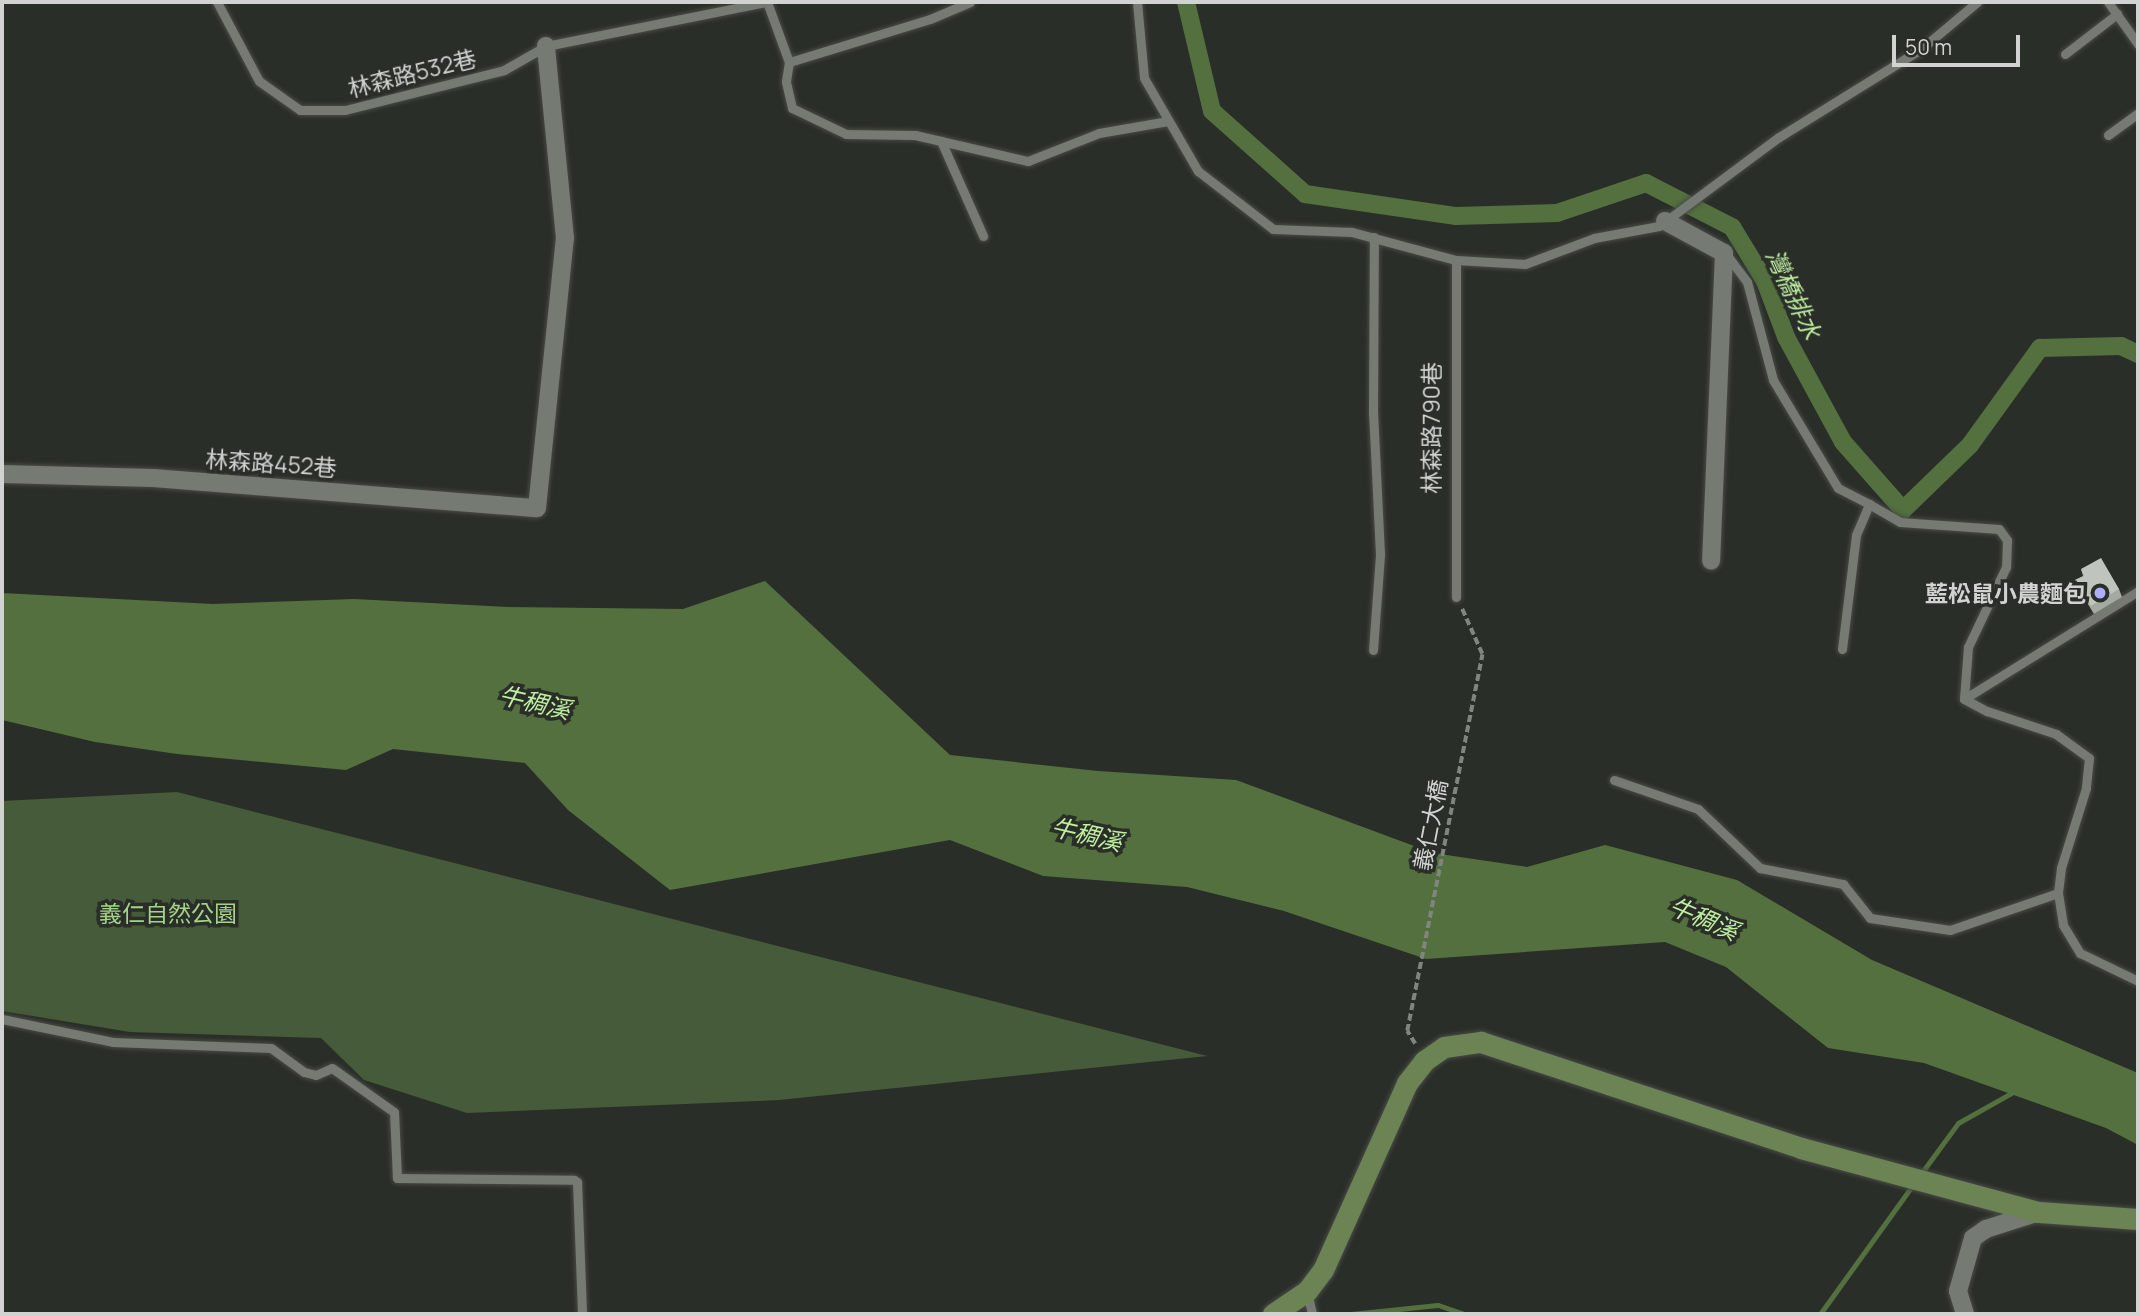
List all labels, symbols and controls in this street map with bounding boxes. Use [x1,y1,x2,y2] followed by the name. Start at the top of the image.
[1895,21,2023,65] scale bar
[1905,33,1952,61] text: 50 m
[345,44,479,102] street label: 林森路532巷
[1761,244,1827,344] water label: 灣橋排水
[1417,362,1445,494] street label: 林森路790巷
[205,445,337,481] street label: 林森路452巷
[1925,579,2086,607] place label: 藍松鼠小農麵包
[2092,585,2108,601] marker: 藍松鼠小農麵包
[497,680,573,724] water label: 牛稠溪
[1408,777,1452,873] street label: 義仁大橋
[1049,812,1125,856] water label: 牛稠溪
[1665,891,1743,945] water label: 牛稠溪
[99,899,237,927] park label: 義仁自然公園

